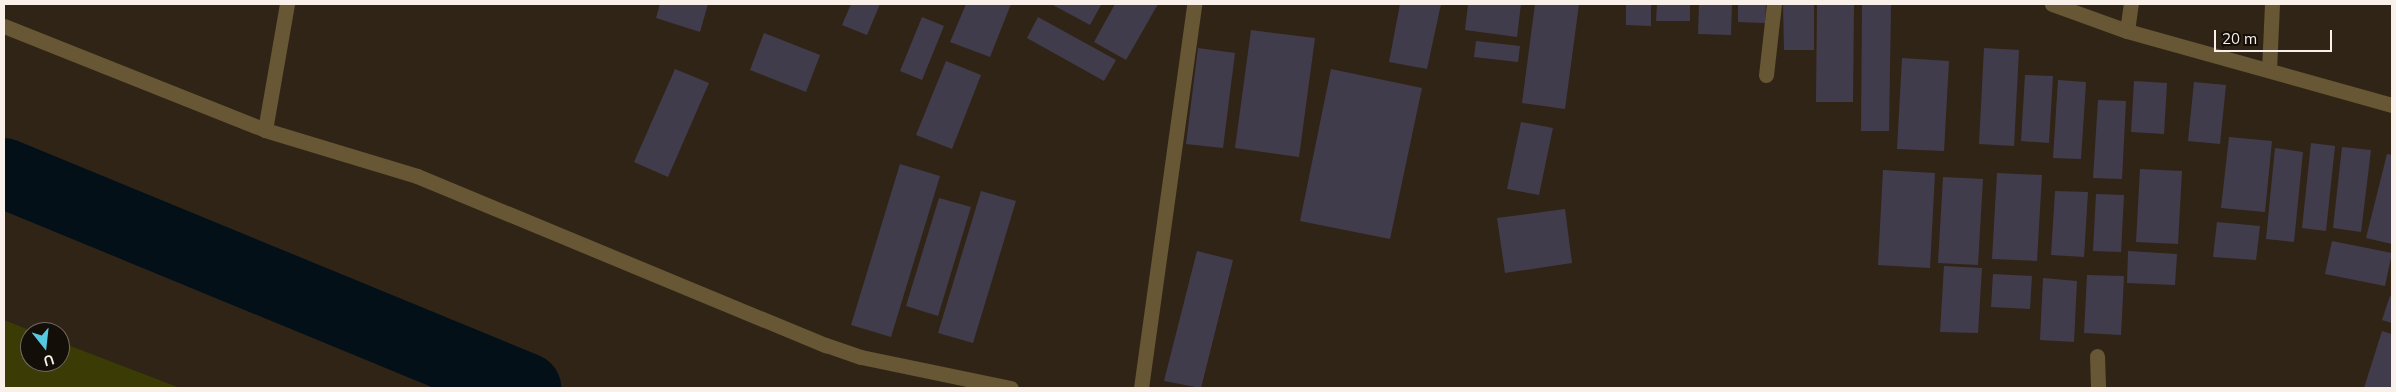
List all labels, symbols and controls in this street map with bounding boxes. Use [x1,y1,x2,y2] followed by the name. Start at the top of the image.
[2216,20,2334,52] scale bar
[2222,29,2257,48] text: 20 m
[20,322,70,372] north arrow
[41,350,56,371] text: U

